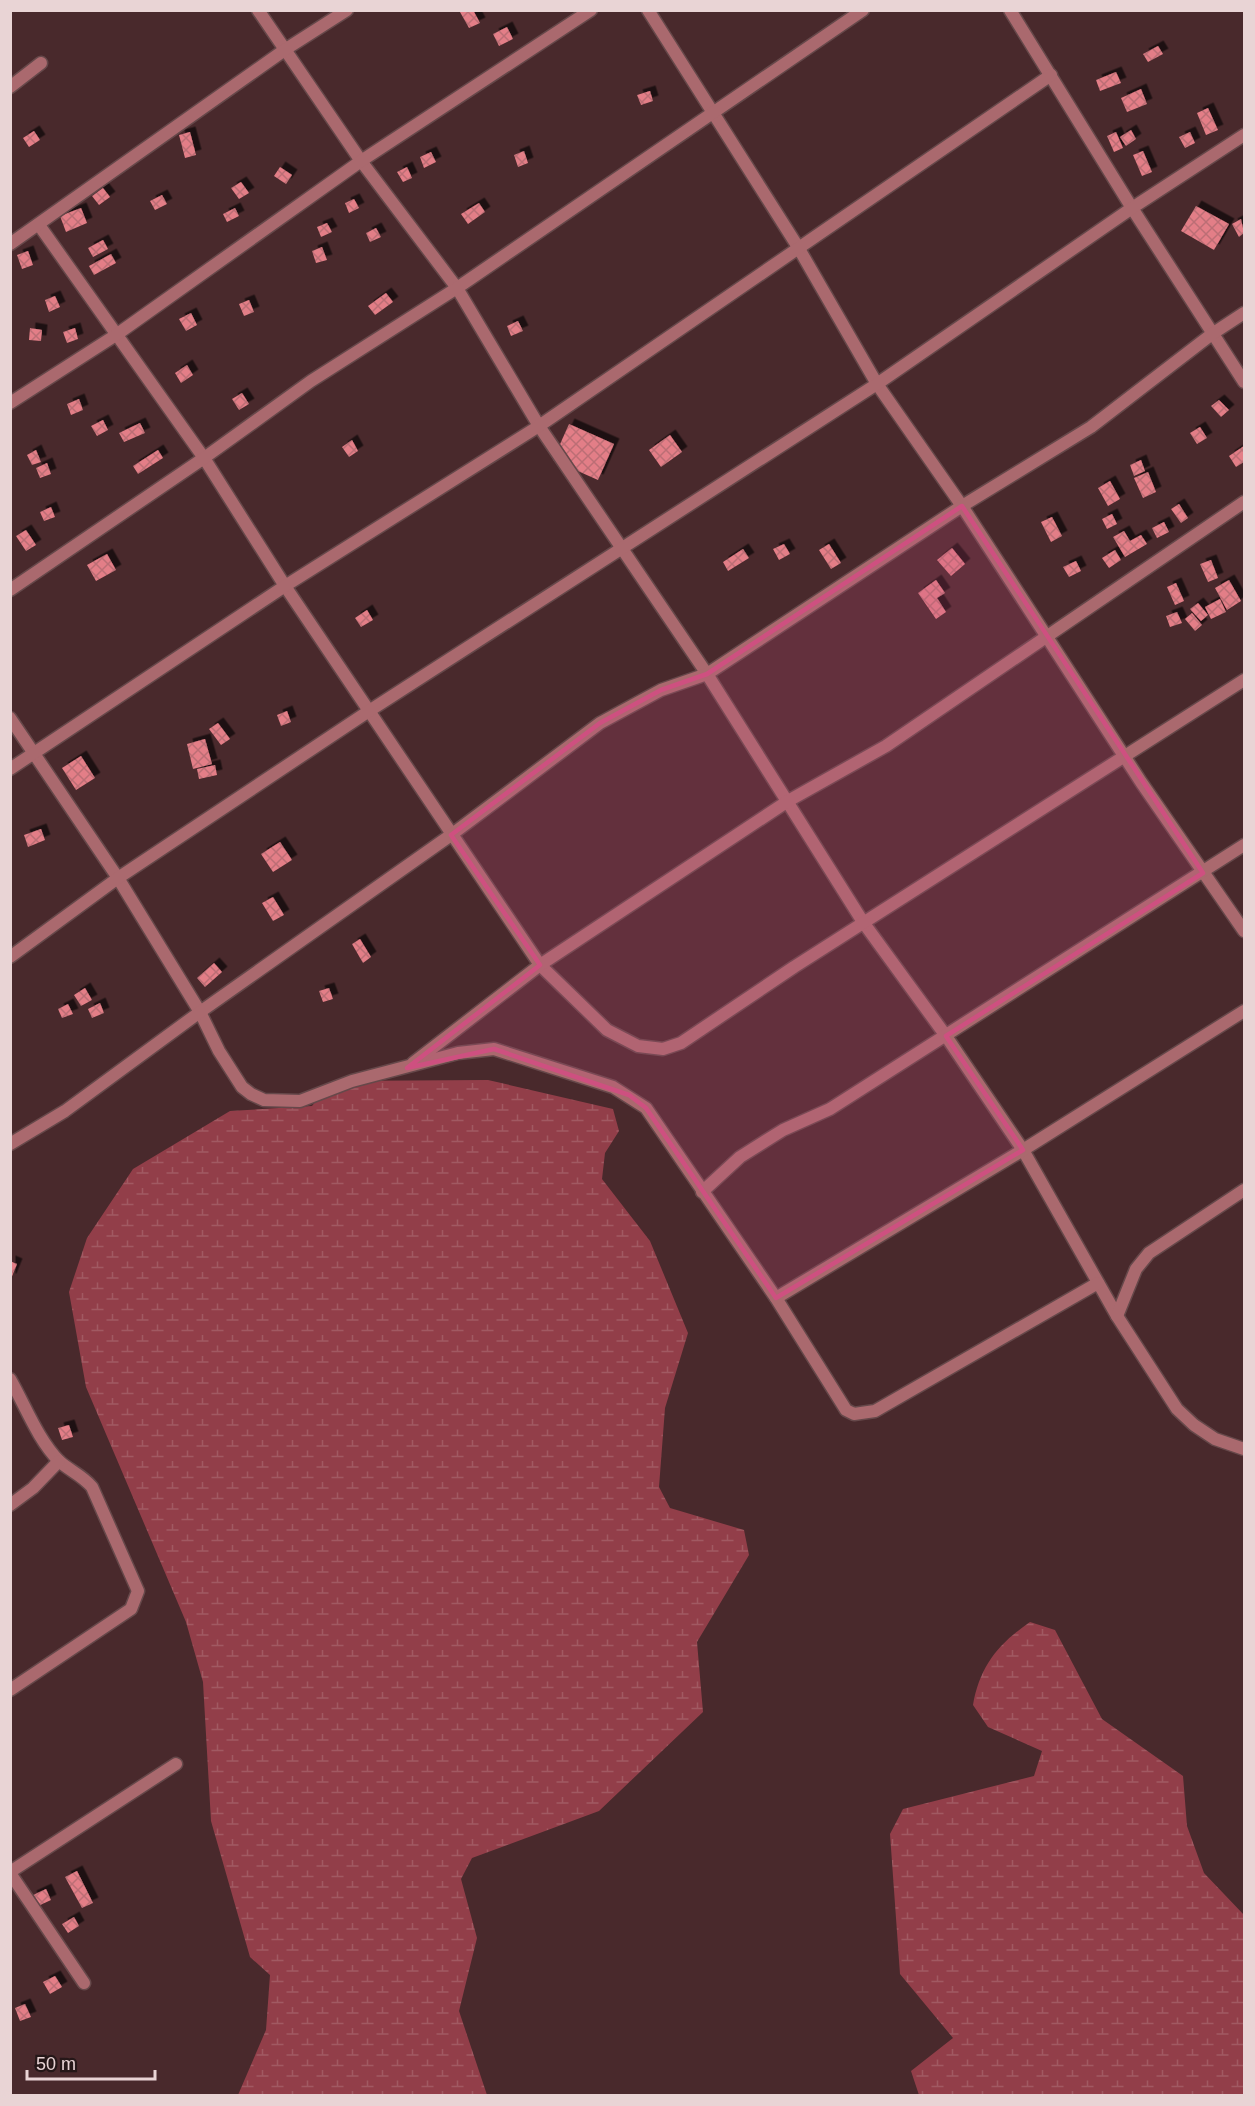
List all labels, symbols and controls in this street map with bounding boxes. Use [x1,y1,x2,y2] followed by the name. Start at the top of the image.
[27,2043,154,2081] scale bar
[36,2054,76,2074] text: 50 m

